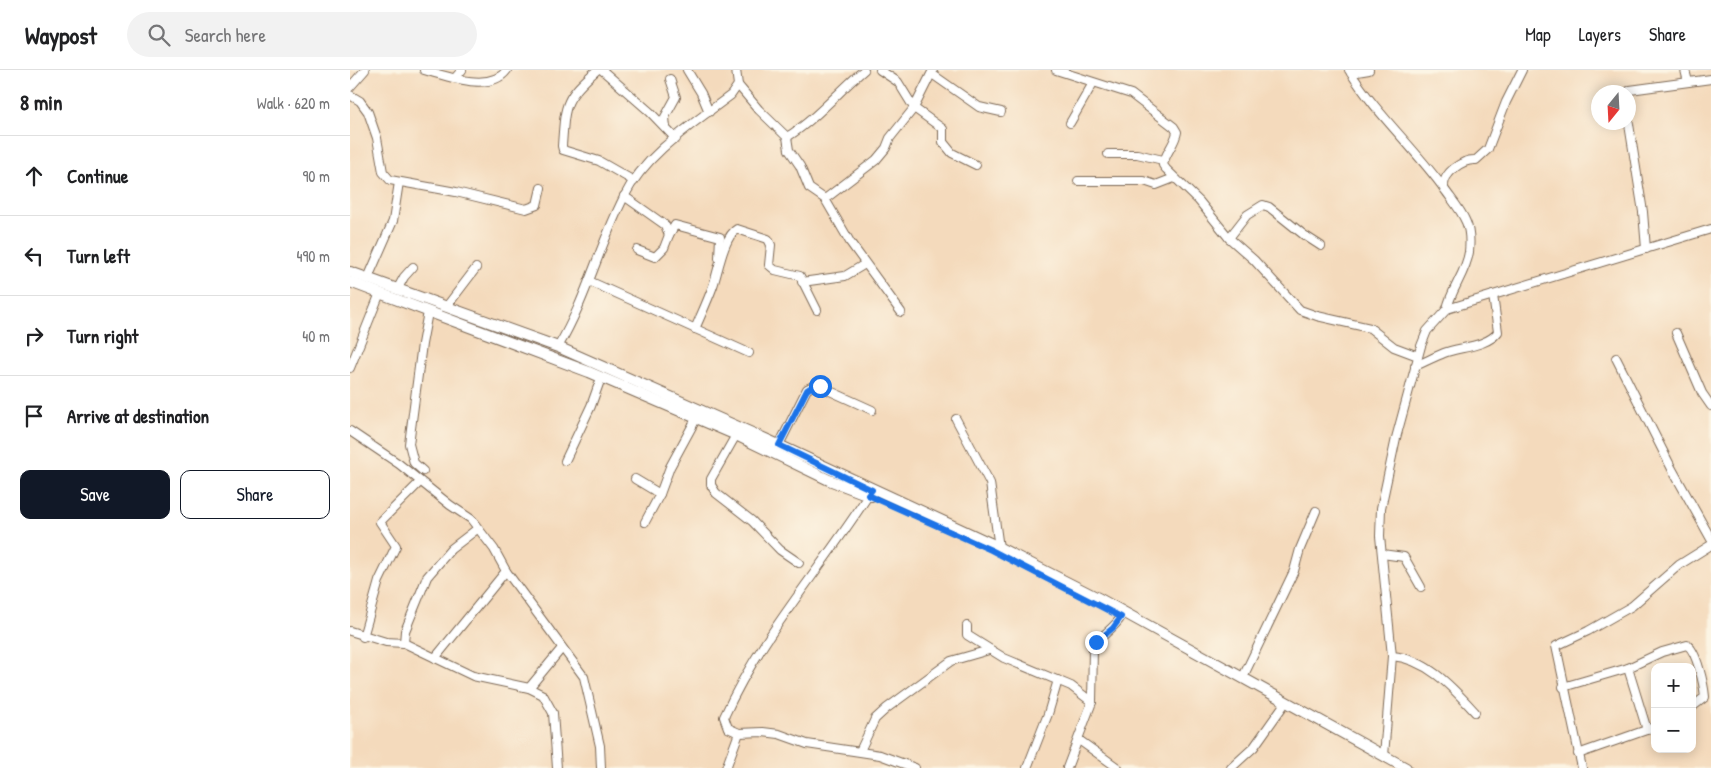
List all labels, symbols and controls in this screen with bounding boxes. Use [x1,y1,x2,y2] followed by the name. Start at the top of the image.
[127,12,477,57] search box
[25,19,97,51] text: Waypost
[145,21,173,49] icon: search
[185,22,266,48] text: Search here
[1525,22,1551,47] text: Map
[1579,22,1621,47] text: Layers
[1649,22,1686,47] text: Share
[1591,85,1636,130] north arrow
[20,88,62,117] text: 8 min
[257,92,330,114] text: Walk · 620 m
[20,162,48,190] icon: ahead
[67,163,128,189] text: Continue
[302,165,330,187] text: 90 m
[20,242,48,270] icon: left
[67,243,130,269] text: Turn left
[296,245,330,267] text: 490 m
[20,322,48,350] icon: right
[67,323,138,349] text: Turn right
[302,325,330,347] text: 40 m
[809,375,832,398] route start
[20,402,48,430] icon: arrive
[67,403,209,429] text: Arrive at destination
[20,470,170,519] button: Save
[180,470,330,519] button: Share
[1085,631,1108,654] route end
[1651,663,1696,753] map controls
[1651,663,1696,708] button: +
[1651,708,1696,753] button: −

